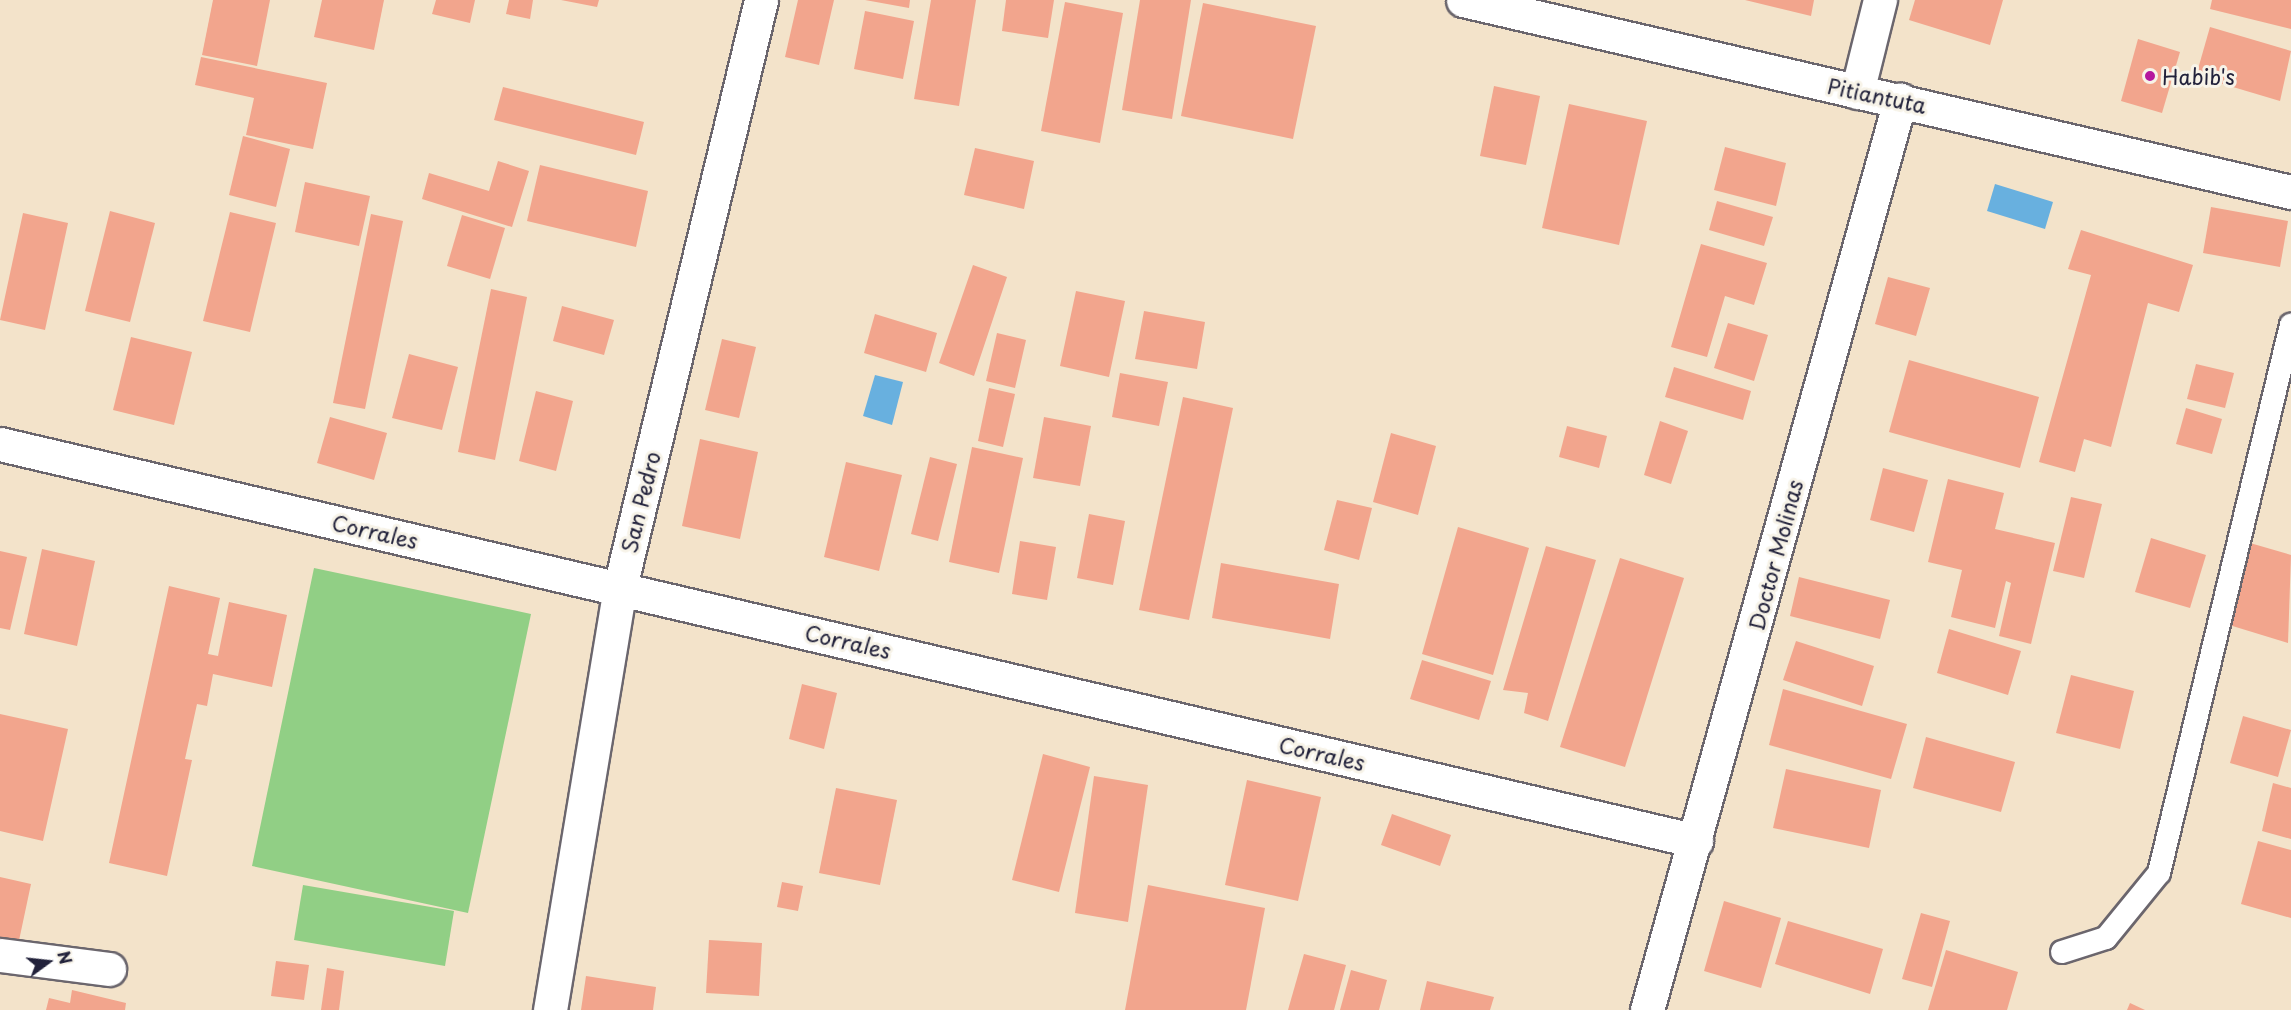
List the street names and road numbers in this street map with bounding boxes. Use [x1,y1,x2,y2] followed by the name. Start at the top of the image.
[1825,72,1929,118] street label: Pitiantuta
[615,450,665,554] street label: San Pedro
[1743,477,1807,633] street label: Doctor Molinas
[330,509,420,553] street label: Corrales
[803,619,893,663] street label: Corrales
[1277,731,1367,775] street label: Corrales

